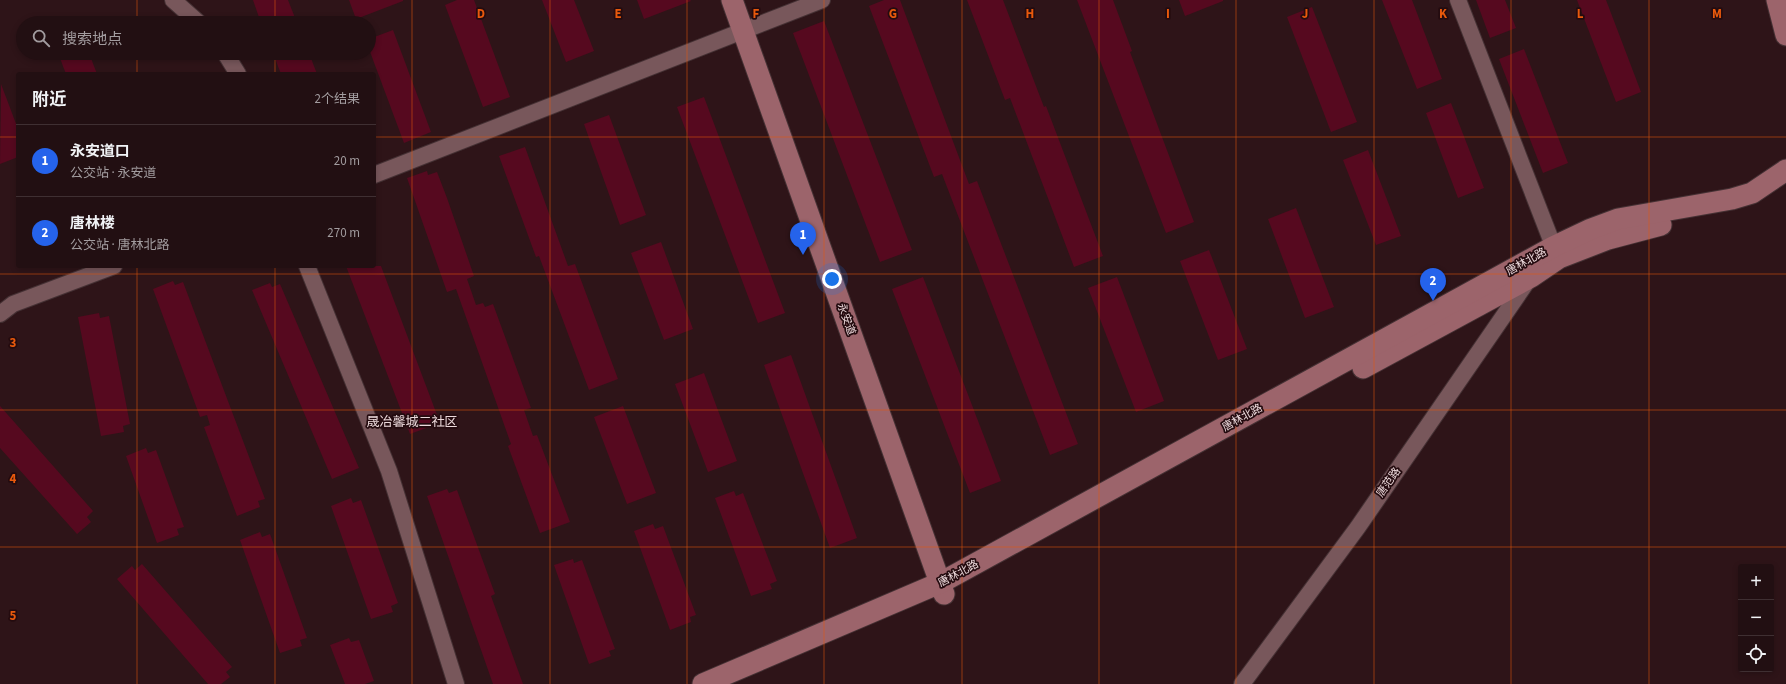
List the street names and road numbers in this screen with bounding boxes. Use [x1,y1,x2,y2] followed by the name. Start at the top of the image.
[1503,244,1549,279] street label: 唐林北路
[834,301,859,337] street label: 永安道
[1219,400,1265,435] street label: 唐林北路
[1373,464,1404,500] street label: 唐范路
[935,556,981,590] street label: 唐林北路

